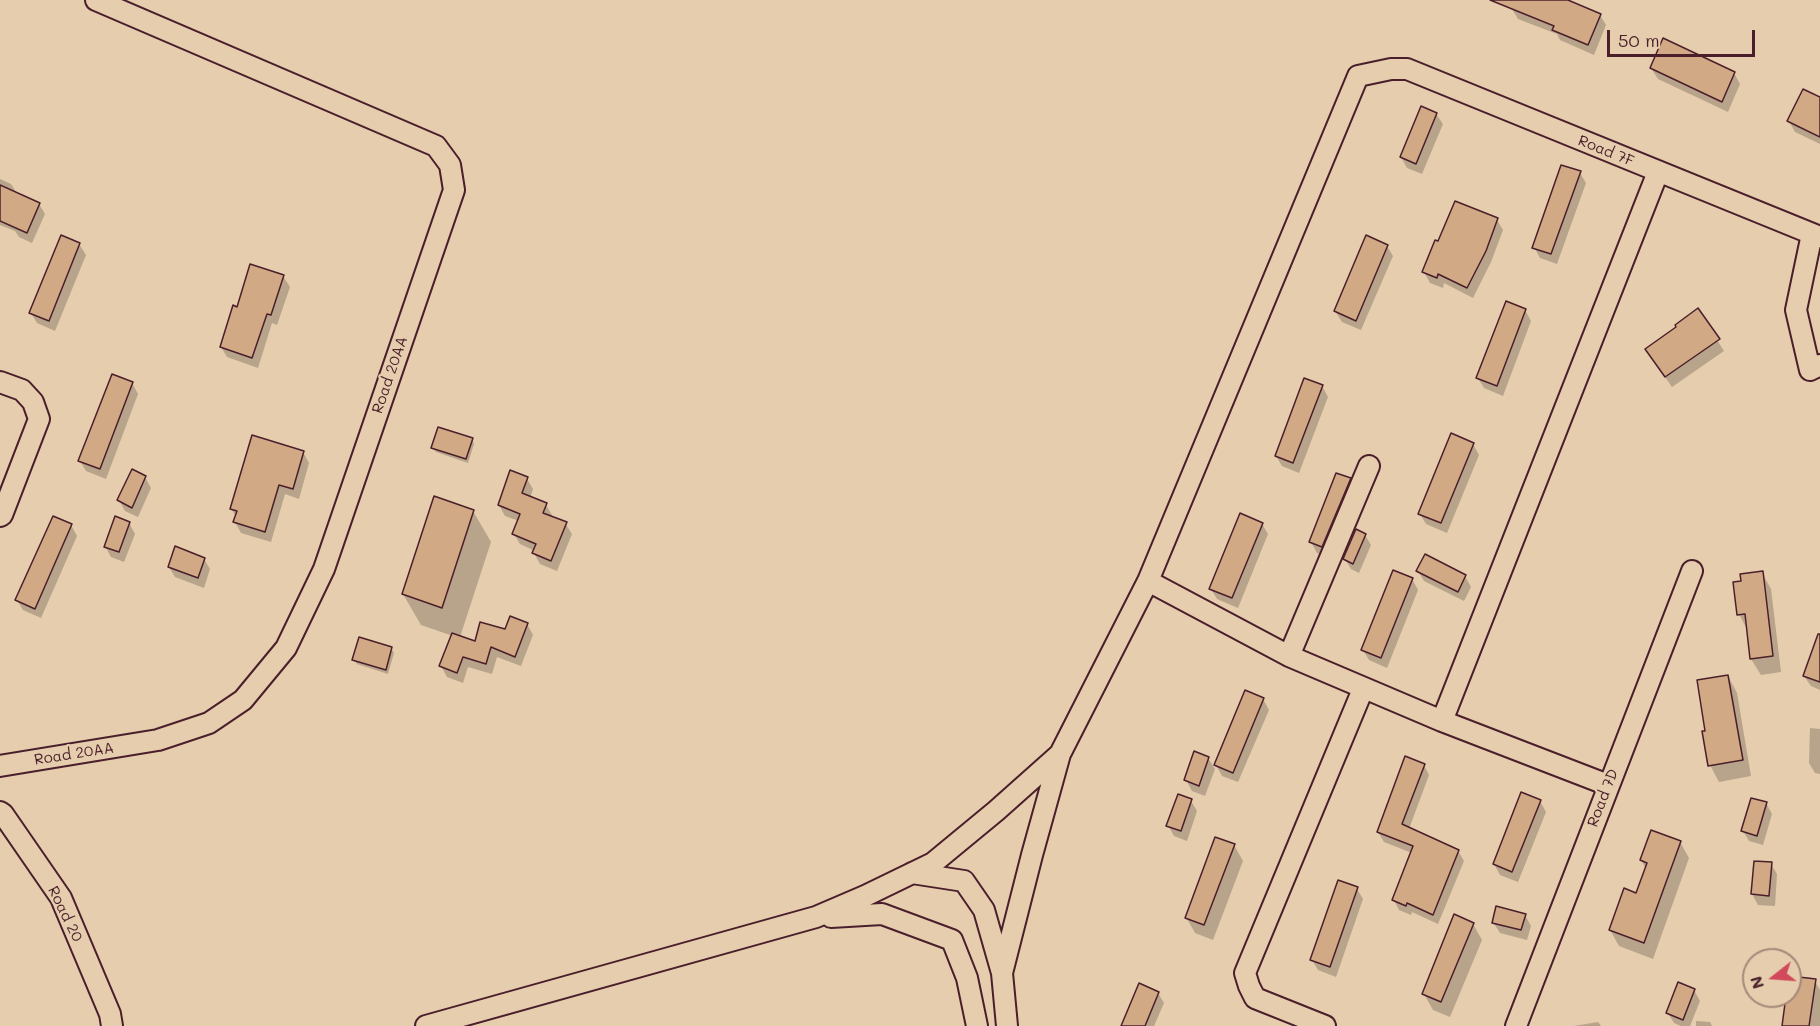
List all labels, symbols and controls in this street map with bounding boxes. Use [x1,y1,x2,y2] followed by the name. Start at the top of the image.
[1610,18,1758,56] scale bar
[1618,28,1660,52] text: 50 m
[1575,132,1637,170] street label: Road 7F
[368,334,412,416] street label: Road 20AA
[33,739,115,769] street label: Road 20AA
[1584,766,1622,830] street label: Road 7D
[44,883,86,945] street label: Road 20
[1742,948,1802,1008] north arrow
[1744,974,1768,992] text: N

